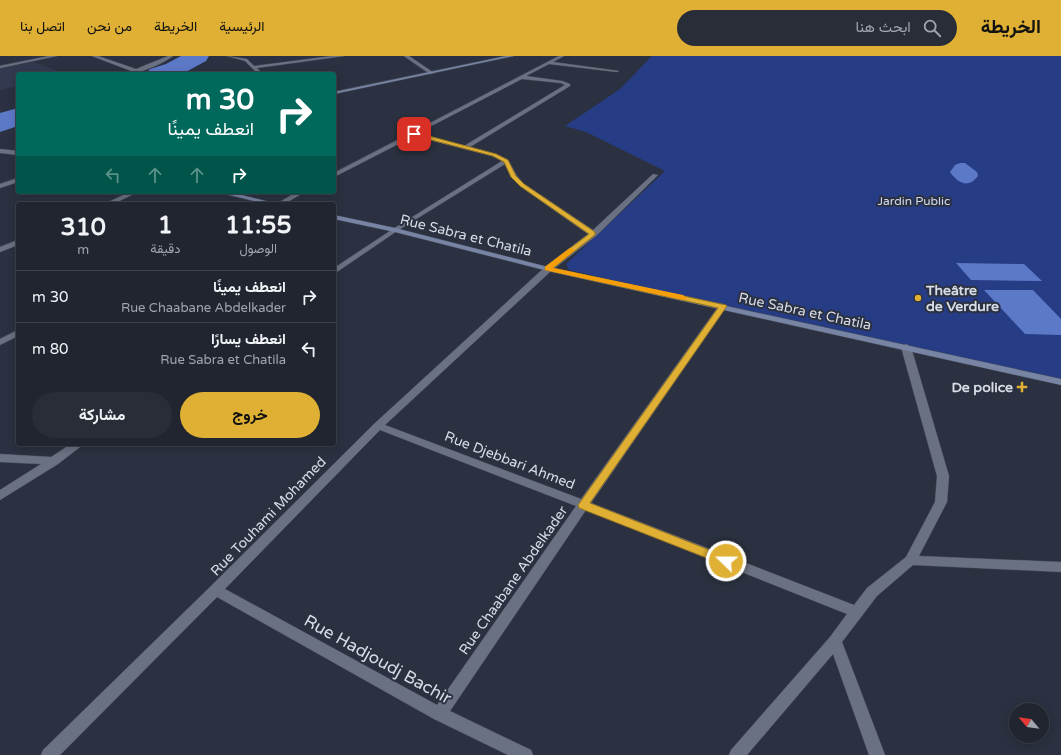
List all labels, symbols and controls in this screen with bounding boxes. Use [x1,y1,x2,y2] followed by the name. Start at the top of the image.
[677,10,957,46] search box
[981,16,1041,38] text: الخريطة
[921,17,943,39] icon: search
[20,18,65,35] text: اتصل بنا
[87,18,132,35] text: من نحن
[154,18,197,35] text: الخريطة
[219,18,265,35] text: الرئيسية
[855,18,911,36] text: ابحث هنا
[186,83,254,117] text: 30 m
[268,88,320,140] icon: right
[397,117,431,151] pin
[168,118,254,140] text: انعطف يمينًا
[403,123,425,145] icon: arrive
[102,164,124,186] icon: left
[144,164,166,186] icon: ahead
[186,164,208,186] icon: ahead
[228,164,250,186] icon: right
[878,194,950,208] park label: Jardin Public
[158,211,173,240] text: 1
[225,211,291,240] text: 11:55
[398,211,534,260] street label: Rue Sabra et Chatila
[61,213,106,242] text: 310
[150,241,180,257] text: دقيقة
[239,241,277,257] text: الوصول
[77,242,89,258] text: m
[213,278,286,296] text: انعطف يمينًا
[925,282,999,315] place label: Theâtre de Verdure
[298,286,320,308] icon: right
[32,288,69,306] text: 30 m
[737,289,873,334] street label: Rue Sabra et Chatila
[913,293,923,303] marker: Theâtre de Verdure
[121,300,286,316] text: Rue Chaabane Abdelkader
[211,330,286,348] text: انعطف يسارًا
[298,338,320,360] icon: left
[32,340,69,358] text: 80 m
[160,352,286,368] text: Rue Sabra et Chatila
[952,379,1013,396] place label: De police
[1016,381,1028,393] marker: De police
[32,392,172,438] button: مشاركة
[180,392,320,438] button: خروج
[442,428,577,493] street label: Rue Djebbari Ahmed
[207,453,330,579] street label: Rue Touhami Mohamed
[455,502,572,658] street label: Rue Chaabane Abdelkader
[705,540,747,582] position arrow
[300,610,456,709] street label: Rue Hadjoudj Bachir
[1009,703,1049,743] north arrow
[1009,703,1049,743] map controls

